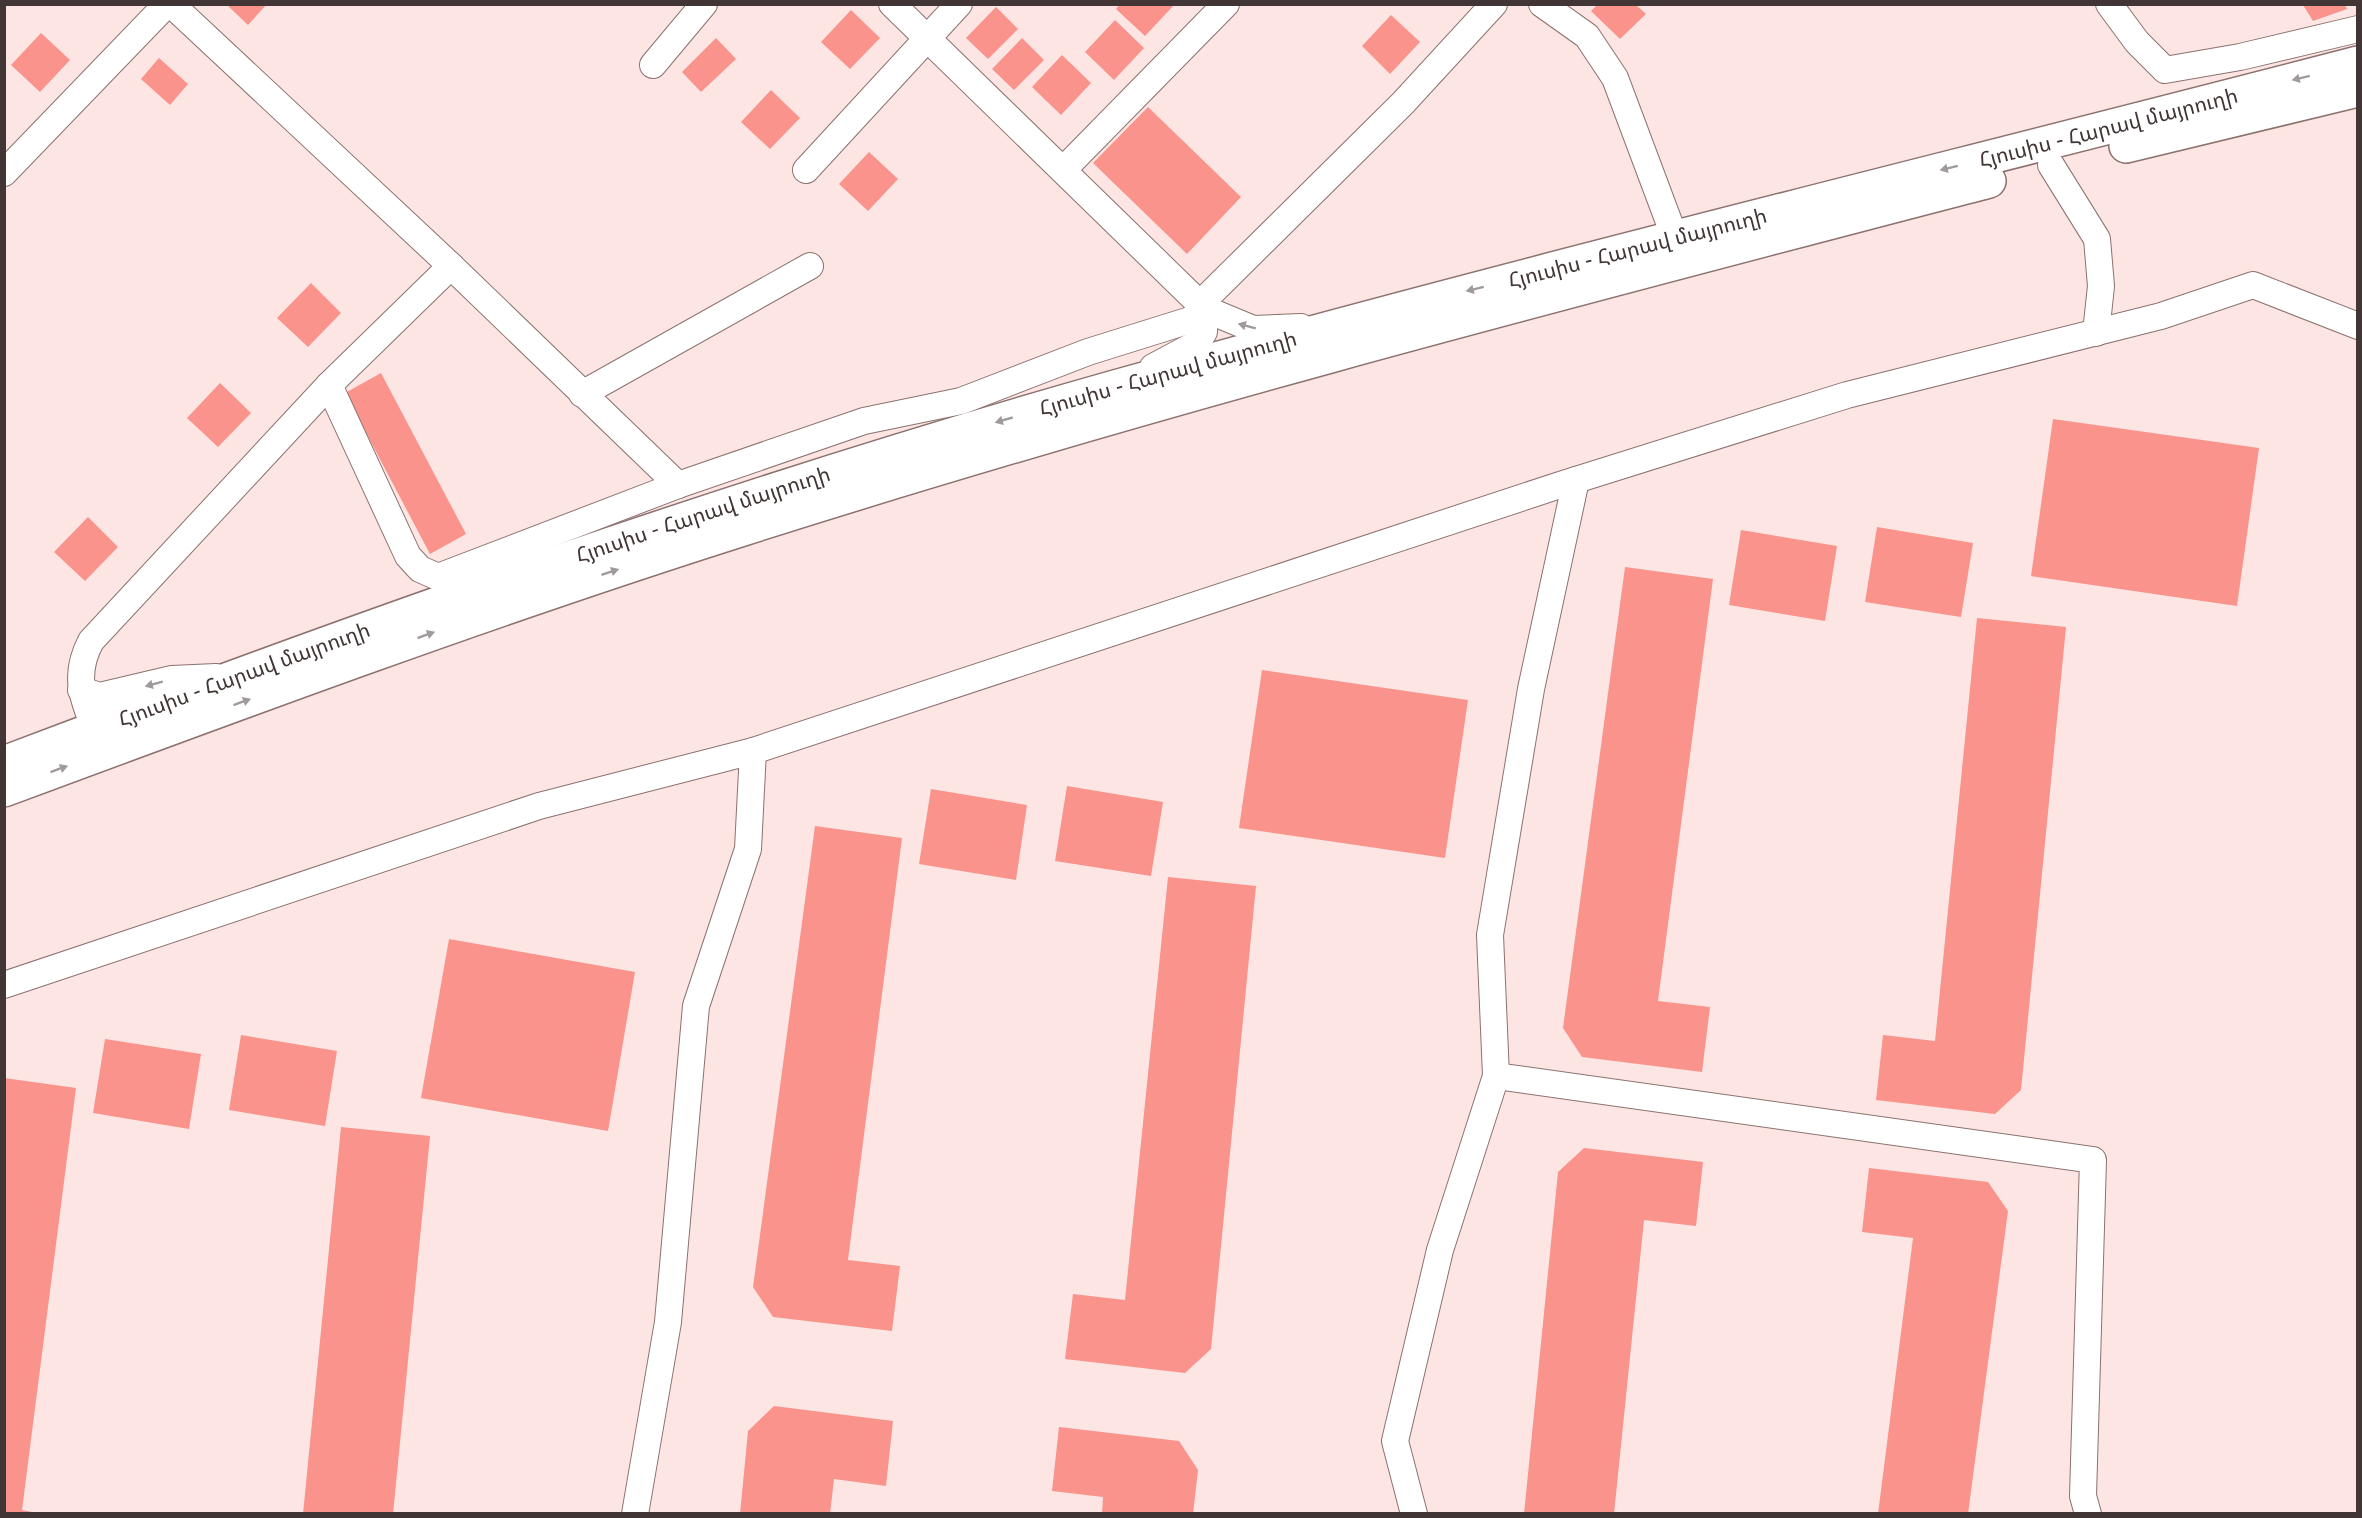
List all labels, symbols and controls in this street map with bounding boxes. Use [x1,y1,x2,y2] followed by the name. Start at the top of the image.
[2292,73,2310,83] one-way arrow
[1976,81,2241,174] street label: Հյուսիս - Հարավ մայրուղի
[1940,163,1958,173] one-way arrow
[1505,201,1770,294] street label: Հյուսիս - Հարավ մայրուղի
[1466,284,1485,294] one-way arrow
[1238,321,1256,330] one-way arrow
[1036,324,1300,422] street label: Հյուսիս - Հարավ մայրուղի
[995,416,1013,425] one-way arrow
[572,459,834,569] street label: Հյուսիս - Հարավ մայրուղի
[601,567,619,577] one-way arrow
[114,615,374,733] street label: Հյուսիս - Հարավ մայրուղի
[417,630,435,640] one-way arrow
[145,680,163,689] one-way arrow
[233,696,251,706] one-way arrow
[50,764,68,774] one-way arrow

